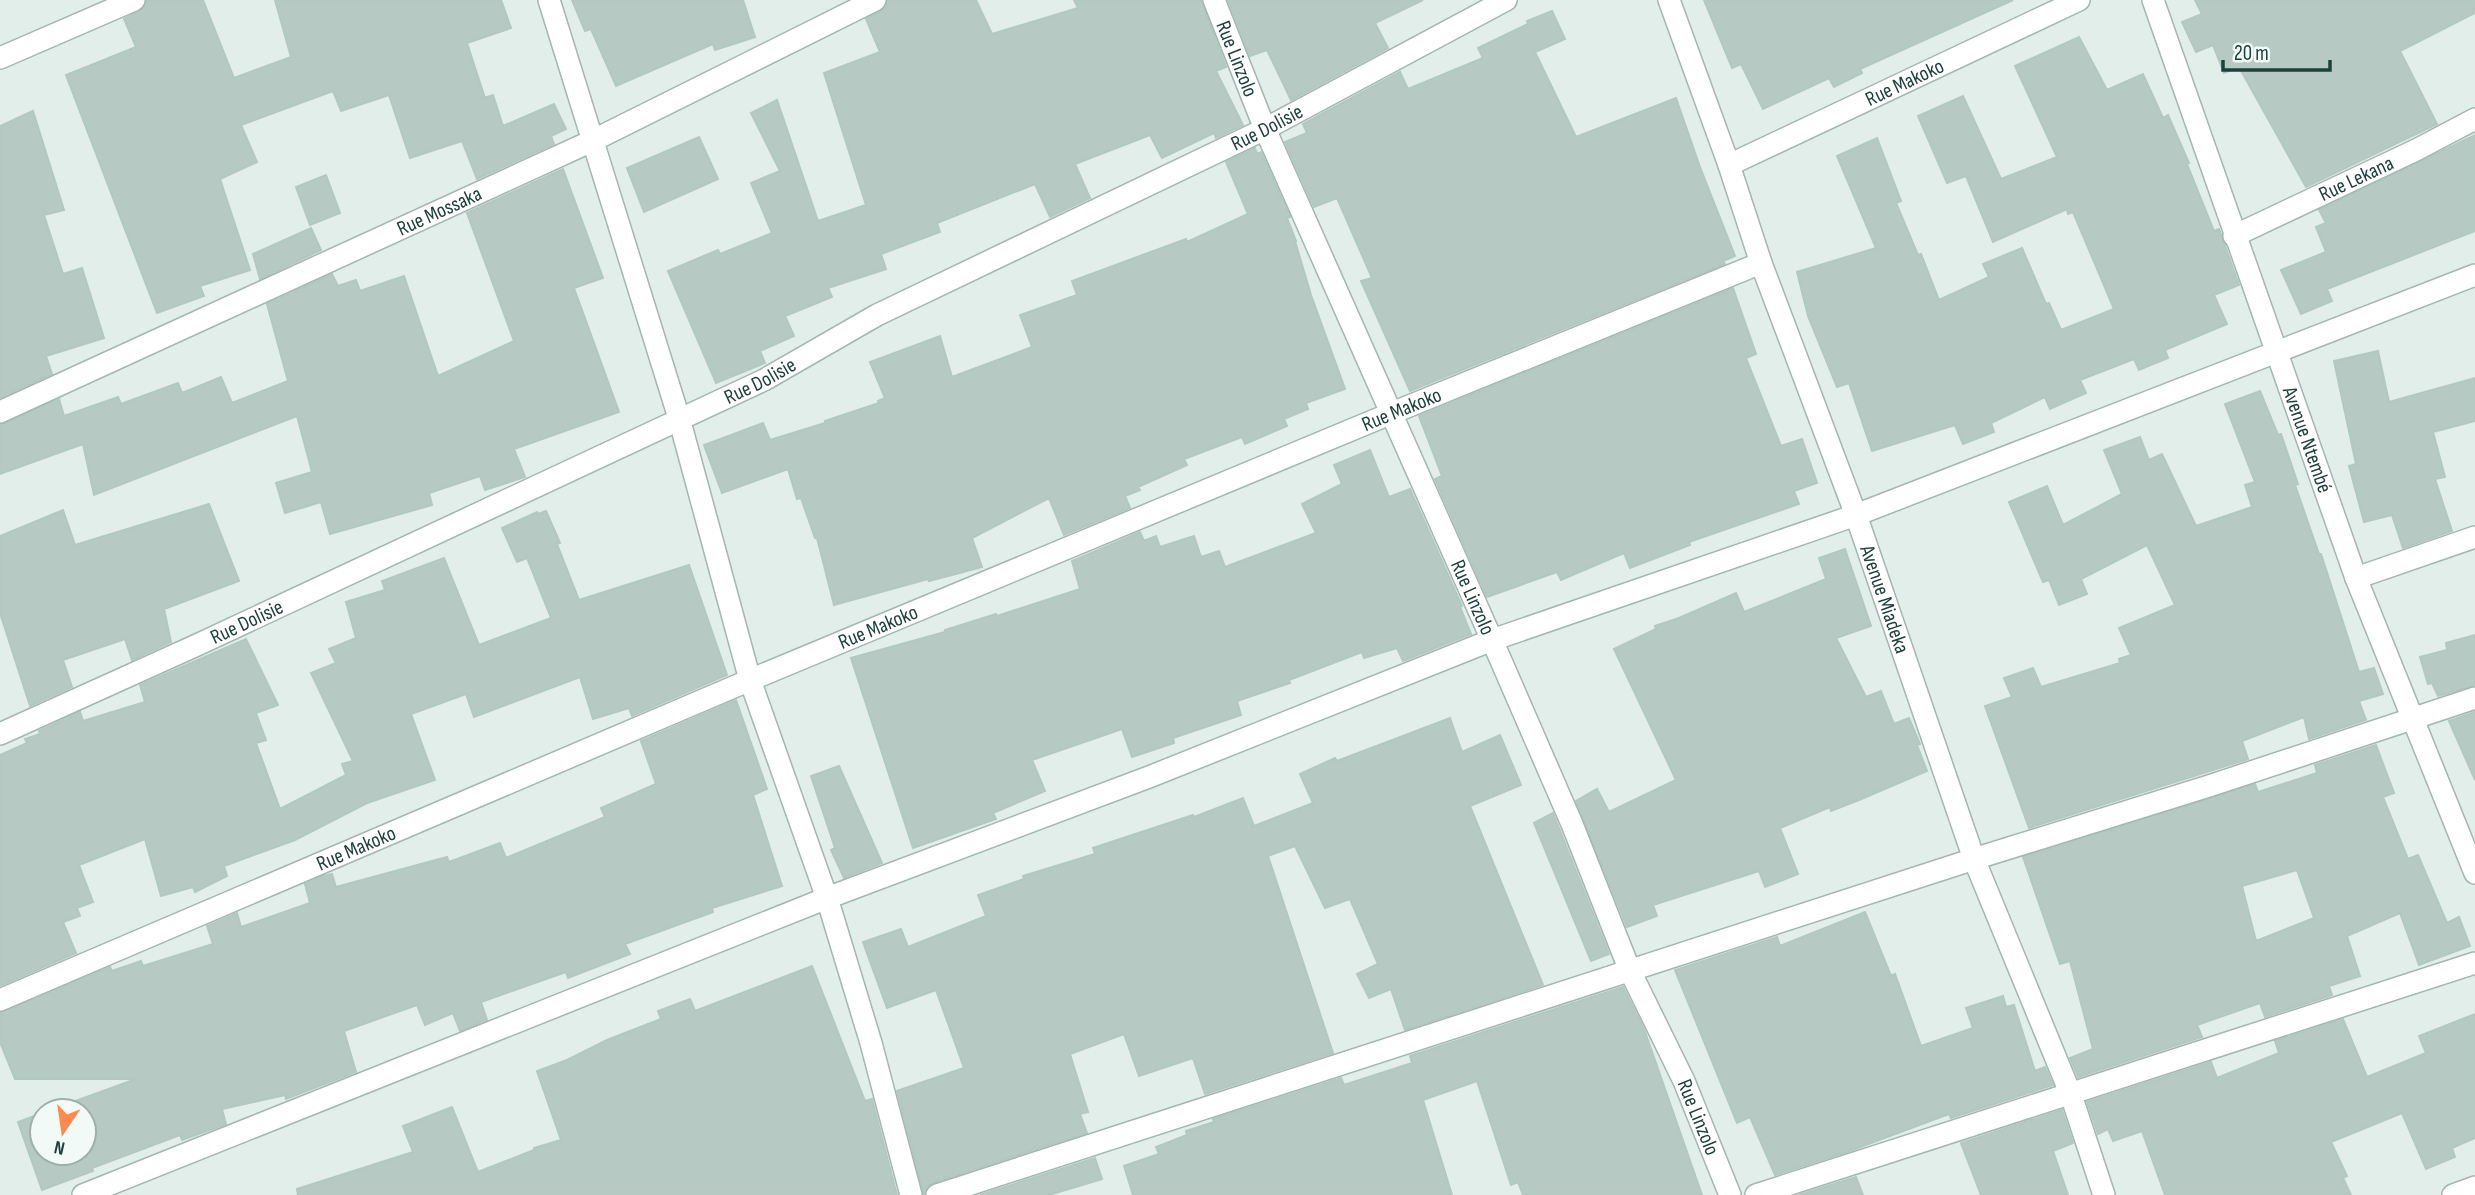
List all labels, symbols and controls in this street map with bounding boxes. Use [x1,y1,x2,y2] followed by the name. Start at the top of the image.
[1211,17,1263,100] street label: Rue Linzolo
[2223,28,2330,72] scale bar
[2234,41,2269,66] text: 20 m
[1861,53,1948,111] street label: Rue Makoko
[1227,99,1307,156] street label: Rue Dolisie
[2315,150,2397,207] street label: Rue Lekana
[393,181,485,241] street label: Rue Mossaka
[720,352,800,409] street label: Rue Dolisie
[1358,382,1445,437] street label: Rue Makoko
[2277,382,2338,496] street label: Avenue Ntembé
[1854,541,1915,657] street label: Avenue Miadeka
[1445,556,1501,639] street label: Rue Linzolo
[206,594,287,650] street label: Rue Dolisie
[835,599,921,654] street label: Rue Makoko
[313,820,399,876] street label: Rue Makoko
[1672,1076,1725,1159] street label: Rue Linzolo
[28,1097,98,1167] north arrow
[52,1135,67,1159] text: N

